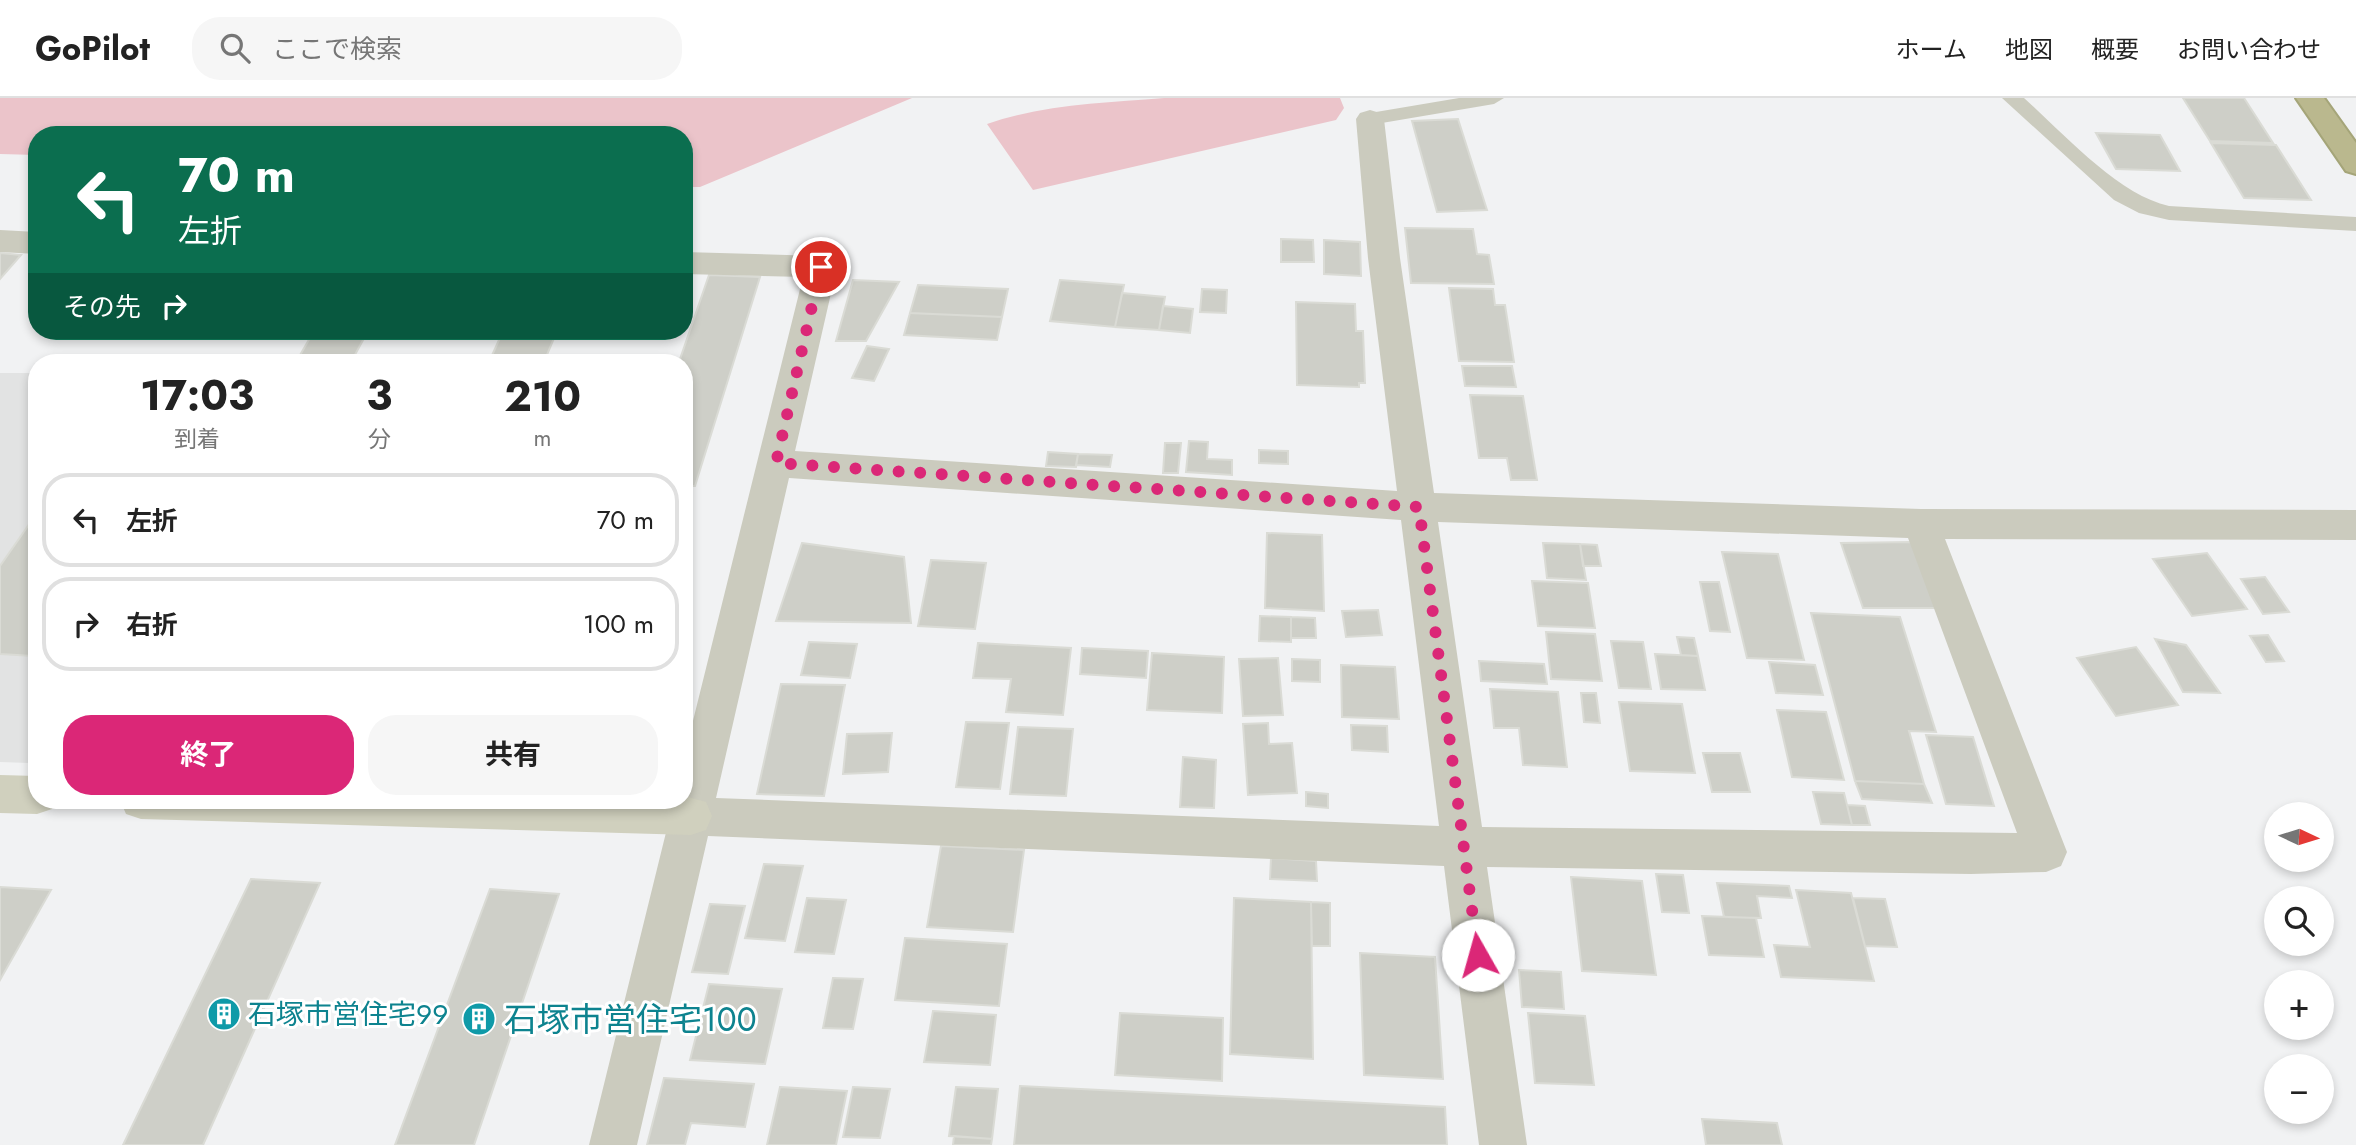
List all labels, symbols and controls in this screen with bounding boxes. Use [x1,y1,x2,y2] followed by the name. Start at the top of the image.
[192,17,682,80] search box
[35,25,150,72] text: GoPilot
[216,29,254,67] icon: search
[272,30,402,68] text: ここで検索
[1896,32,1967,67] text: ホーム
[2005,32,2053,67] text: 地図
[2091,32,2139,67] text: 概要
[2177,32,2321,67] text: お問い合わせ
[178,140,295,210] text: 70 m
[63,154,154,245] icon: left
[178,208,242,254] text: 左折
[791,237,851,297] pin
[802,248,840,286] icon: arrive
[155,287,193,325] icon: right
[63,288,141,326] text: その先
[140,365,254,426] text: 17:03
[366,365,392,426] text: 3
[504,366,581,427] text: 210
[534,421,552,455] text: m
[174,422,220,456] text: 到着
[368,422,391,456] text: 分
[67,501,105,539] icon: left
[597,501,654,539] text: 70 m
[126,502,178,540] text: 左折
[67,605,105,643] icon: right
[583,605,654,643] text: 100 m
[126,606,178,644] text: 右折
[63,715,354,795] button: 終了
[368,715,658,795] button: 共有
[2264,802,2334,872] north arrow
[2264,802,2334,1124] map controls
[2264,886,2334,956] button: search
[1441,918,1515,992] position arrow
[2264,970,2334,1040] button: +
[248,994,448,1035] place label: 石塚市営住宅99
[205,995,243,1033] building icon: 石塚市営住宅99
[504,996,756,1043] place label: 石塚市営住宅100
[460,1000,498,1038] building icon: 石塚市営住宅100
[2264,1054,2334,1124] button: −

